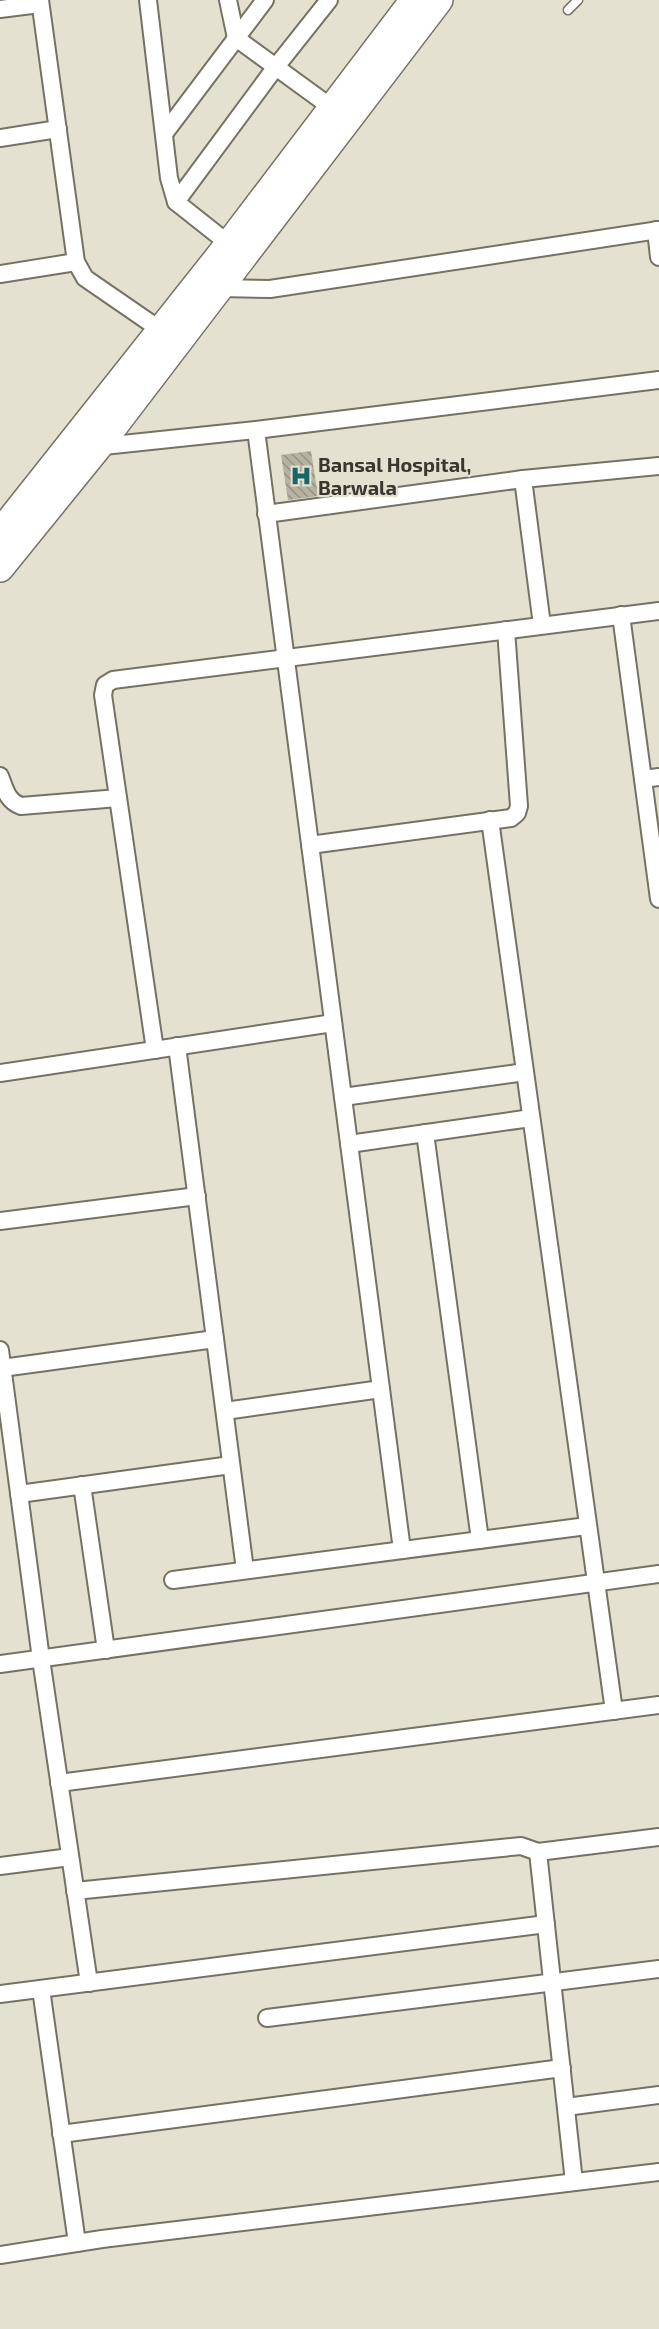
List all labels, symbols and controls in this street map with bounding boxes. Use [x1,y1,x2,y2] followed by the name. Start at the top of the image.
[318,452,471,499] place label: Bansal Hospital, Barwala
[289,464,313,488] hospital icon: Bansal Hospital, Barwala

